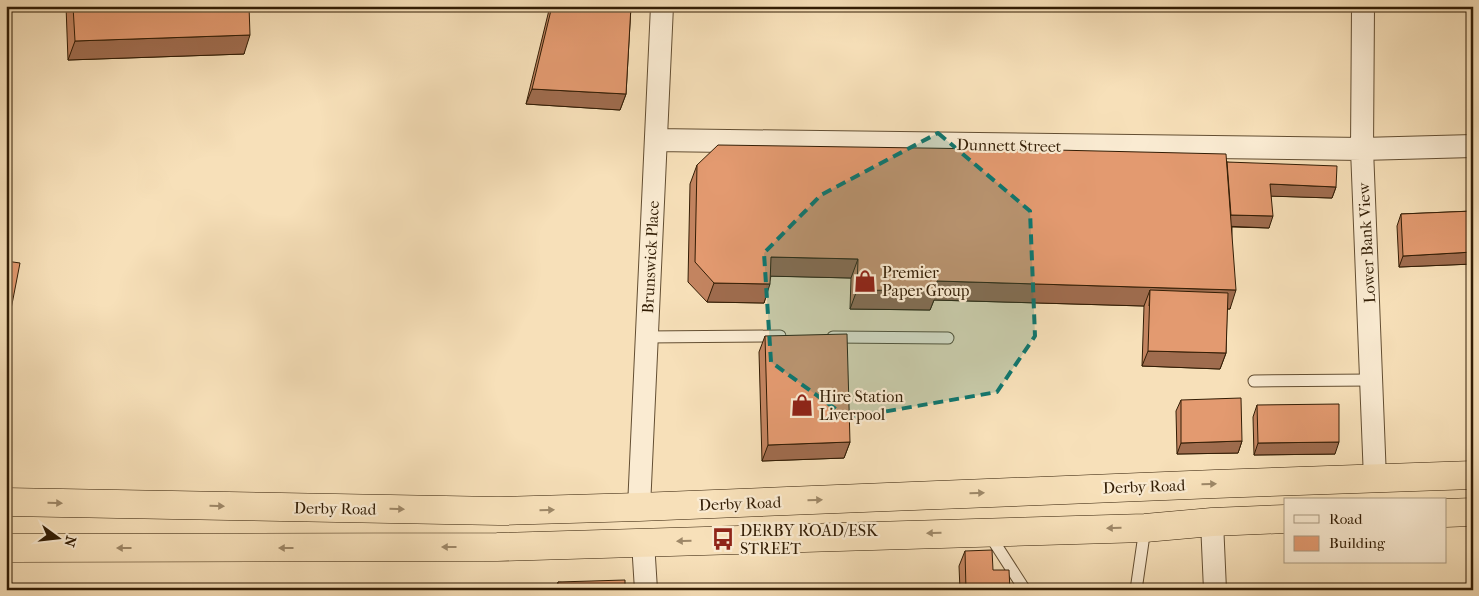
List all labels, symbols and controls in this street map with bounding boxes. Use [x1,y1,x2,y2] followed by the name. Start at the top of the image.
[956,135,1062,156] street label: Dunnett Street
[1354,181,1379,304] street label: Lower Bank View
[638,200,663,314] street label: Brunswick Place
[882,263,970,300] place label: Premier Paper Group
[852,268,878,294] shop icon: Premier Paper Group
[819,387,904,424] place label: Hire Station Liverpool
[789,392,815,418] shop icon: Hire Station Liverpool
[1103,476,1186,497] street label: Derby Road
[1202,480,1218,488] one-way arrow
[969,489,985,497] one-way arrow
[699,493,782,514] street label: Derby Road
[807,496,823,504] one-way arrow
[294,498,377,519] street label: Derby Road
[1284,498,1446,564] legend
[47,499,63,507] one-way arrow
[210,502,226,510] one-way arrow
[390,505,406,513] one-way arrow
[540,505,556,513] one-way arrow
[1329,510,1363,528] text: Road
[32,514,82,564] north arrow
[740,521,879,558] place label: DERBY ROAD/ESK STREET
[1106,525,1122,533] one-way arrow
[710,526,736,552] bus stop icon: DERBY ROAD/ESK STREET
[926,529,942,537] one-way arrow
[60,534,80,549] text: N
[1329,534,1386,552] text: Building
[676,537,692,545] one-way arrow
[440,543,456,551] one-way arrow
[115,544,131,552] one-way arrow
[278,544,294,552] one-way arrow

